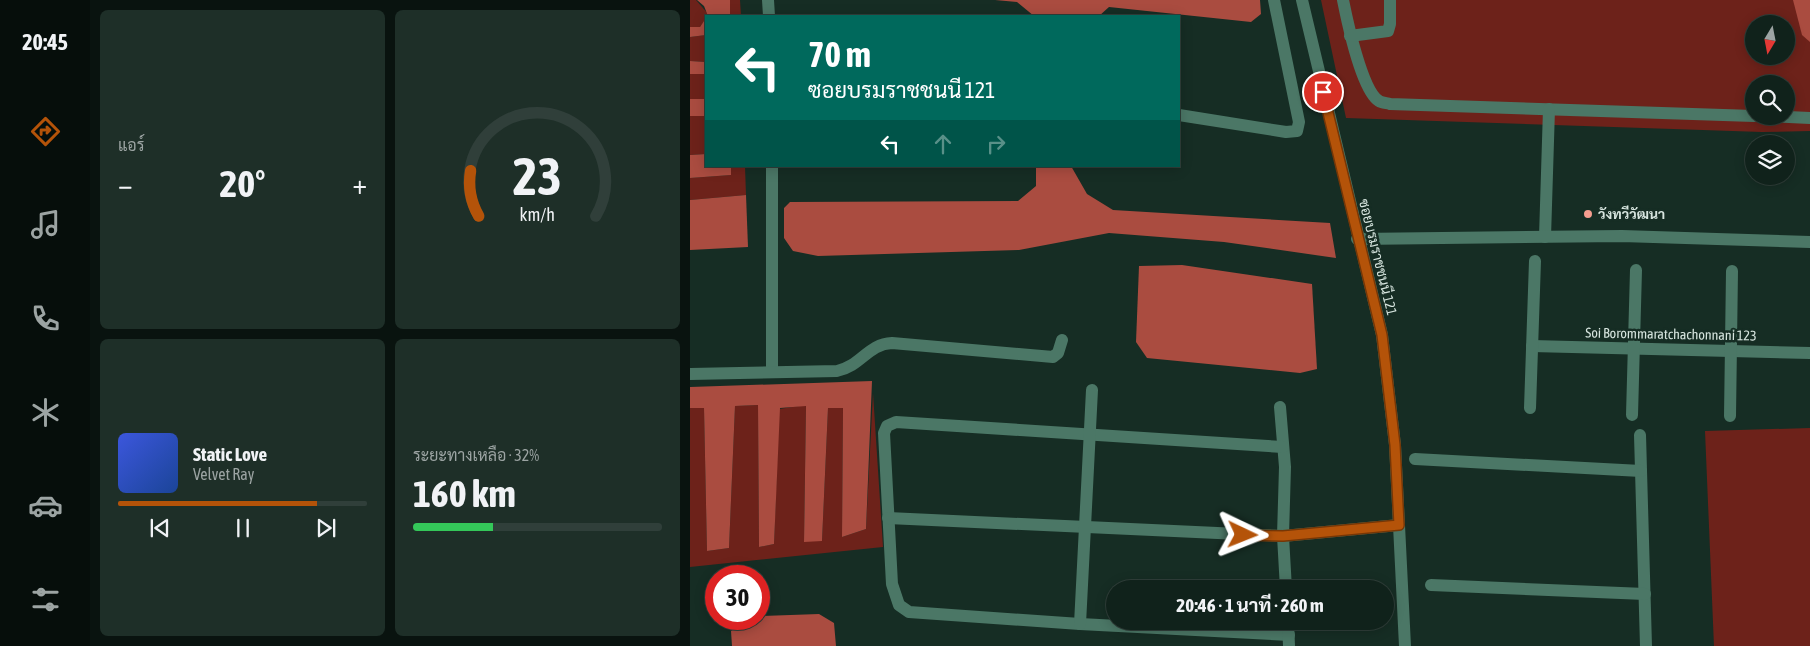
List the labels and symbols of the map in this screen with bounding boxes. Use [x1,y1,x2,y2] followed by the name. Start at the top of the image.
[1745,15,1795,65] north arrow
[1302,71,1344,113] pin
[1356,197,1401,317] street label: ซอยบรมราชชนนี 121
[1598,205,1665,222] place label: วังทวีวัฒนา
[1582,208,1594,220] marker: วังทวีวัฒนา
[1585,325,1757,343] street label: Soi Borommaratchachonnani 123
[1216,508,1268,560] position arrow
[705,565,770,630] speed limit sign: 30

